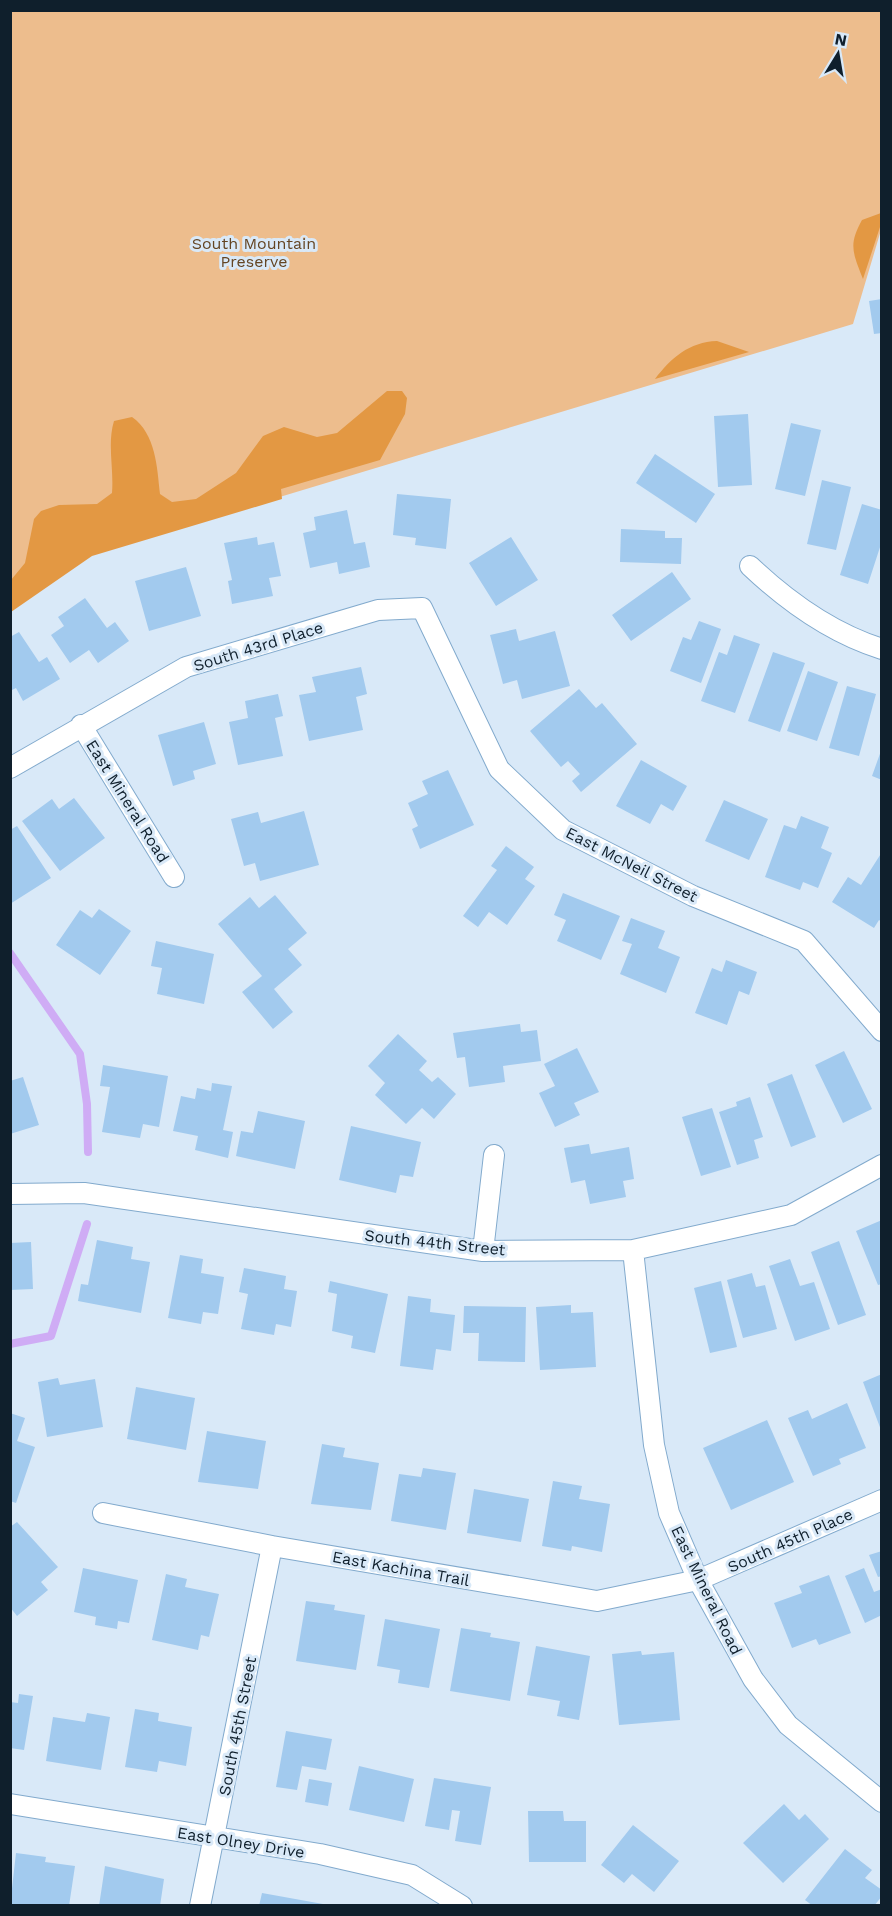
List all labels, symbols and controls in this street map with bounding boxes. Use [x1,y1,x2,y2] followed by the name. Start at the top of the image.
[808,24,868,84] north arrow
[833,29,848,50] text: N
[192,234,316,271] park label: South Mountain Preserve
[191,618,325,675] street label: South 43rd Place
[82,736,173,866] street label: East Mineral Road
[563,823,701,906] street label: East McNeil Street
[364,1226,507,1259] street label: South 44th Street
[725,1504,856,1577] street label: South 45th Place
[667,1523,746,1658] street label: East Mineral Road
[331,1547,471,1590] street label: East Kachina Trail
[215,1655,260,1797] street label: South 45th Street
[176,1823,306,1862] street label: East Olney Drive

